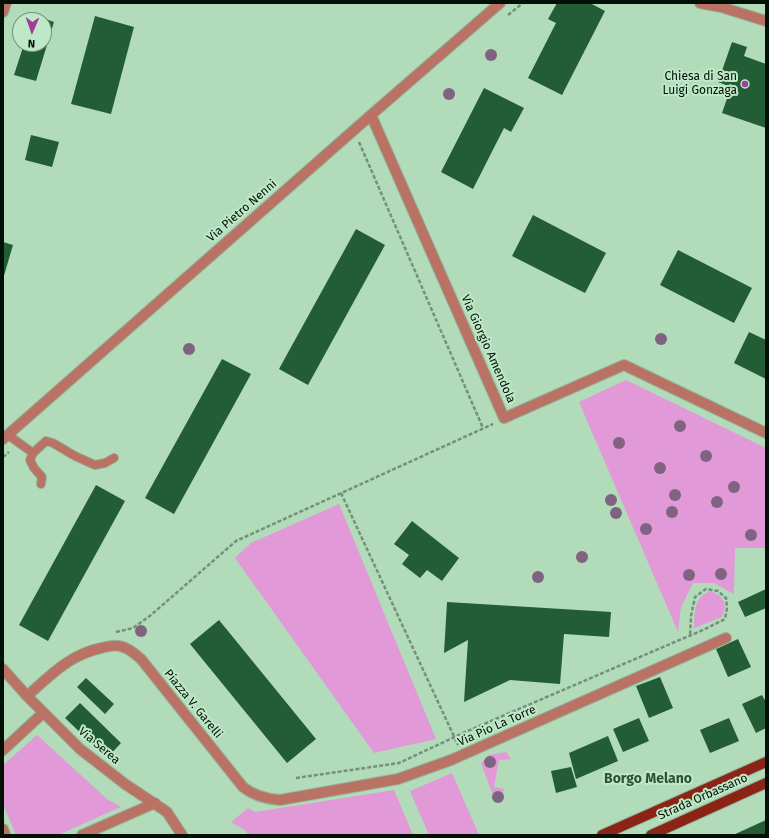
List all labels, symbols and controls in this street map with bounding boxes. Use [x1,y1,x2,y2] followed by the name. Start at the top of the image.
[12,12,52,52] north arrow
[28,37,35,50] text: N
[662,70,737,98] place label: Chiesa di San Luigi Gonzaga
[740,79,750,89] marker: Chiesa di San Luigi Gonzaga
[204,177,280,245] street label: Via Pietro Nenni
[458,293,518,405] street label: Via Giorgio Amendola
[161,667,225,741] street label: Piazza V. Garelli
[456,702,538,750] street label: Via Pio La Torre
[75,724,123,768] street label: Via Serea
[604,771,692,787] district label: Borgo Melano
[656,771,750,823] street label: Strada Orbassano

